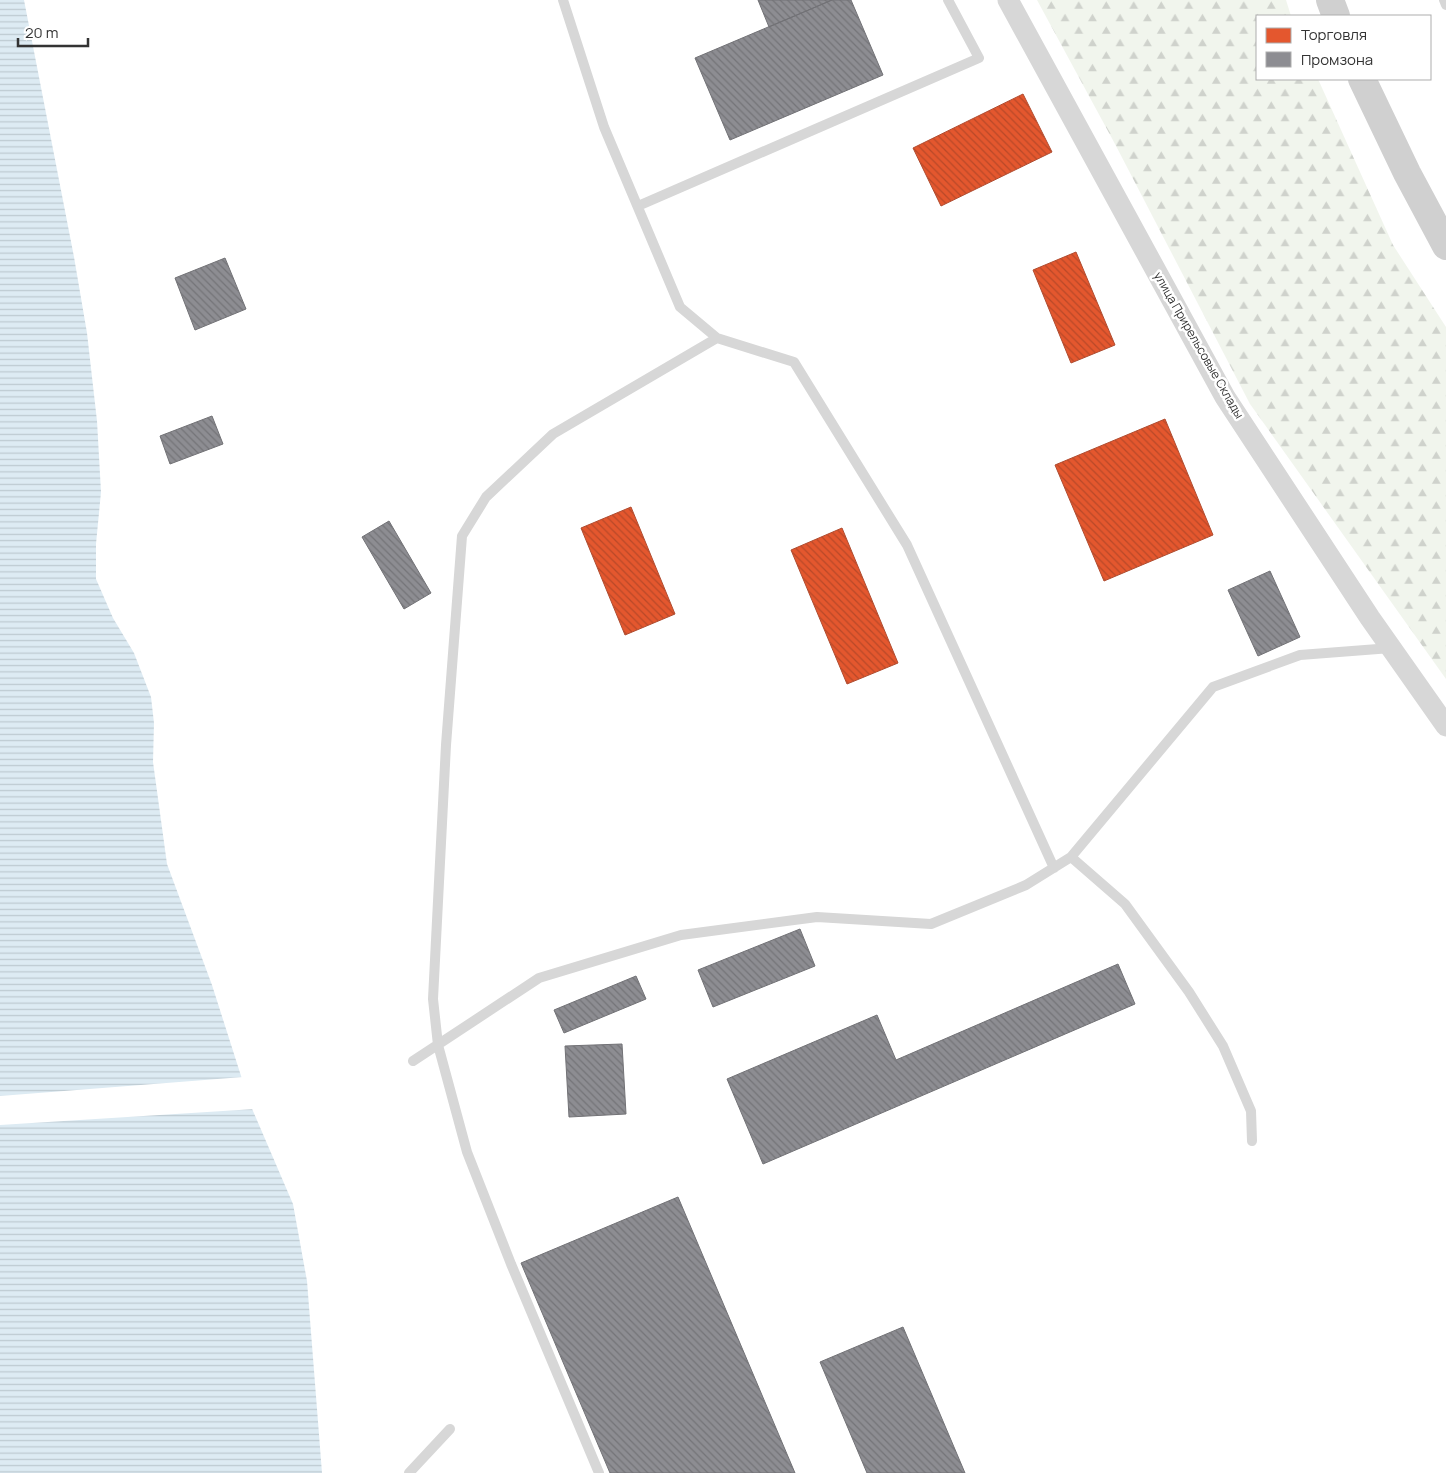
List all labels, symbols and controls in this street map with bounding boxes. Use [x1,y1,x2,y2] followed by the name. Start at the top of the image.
[18,15,88,47] scale bar
[1256,15,1431,80] legend
[25,22,58,43] text: 20 m
[1301,24,1367,45] text: Торговля
[1301,49,1373,70] text: Промзона
[1150,269,1248,421] street label: улица Прирельсовые Склады

